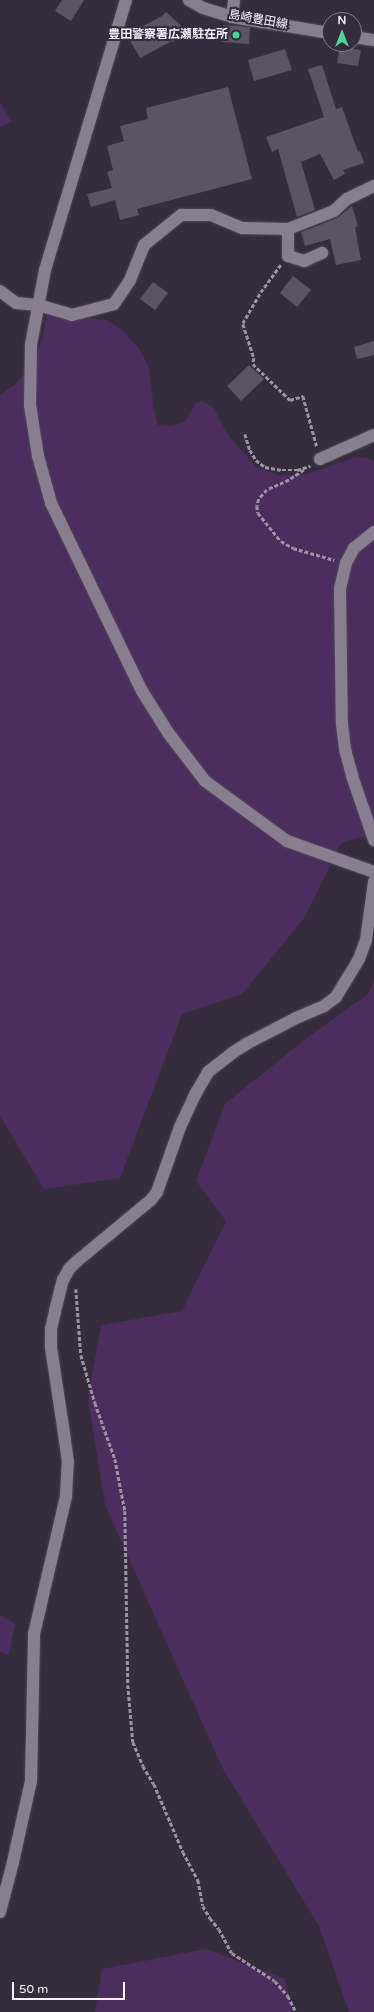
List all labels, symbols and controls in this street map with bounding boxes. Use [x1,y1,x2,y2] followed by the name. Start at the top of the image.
[227,8,289,32] street label: 島崎豊田線
[322,12,362,52] north arrow
[338,14,346,27] text: N
[108,28,228,42] place label: 豊田警察署広瀬駐在所
[231,30,241,40] marker: 豊田警察署広瀬駐在所
[14,1974,127,2000] scale bar
[19,1982,48,1996] text: 50 m

